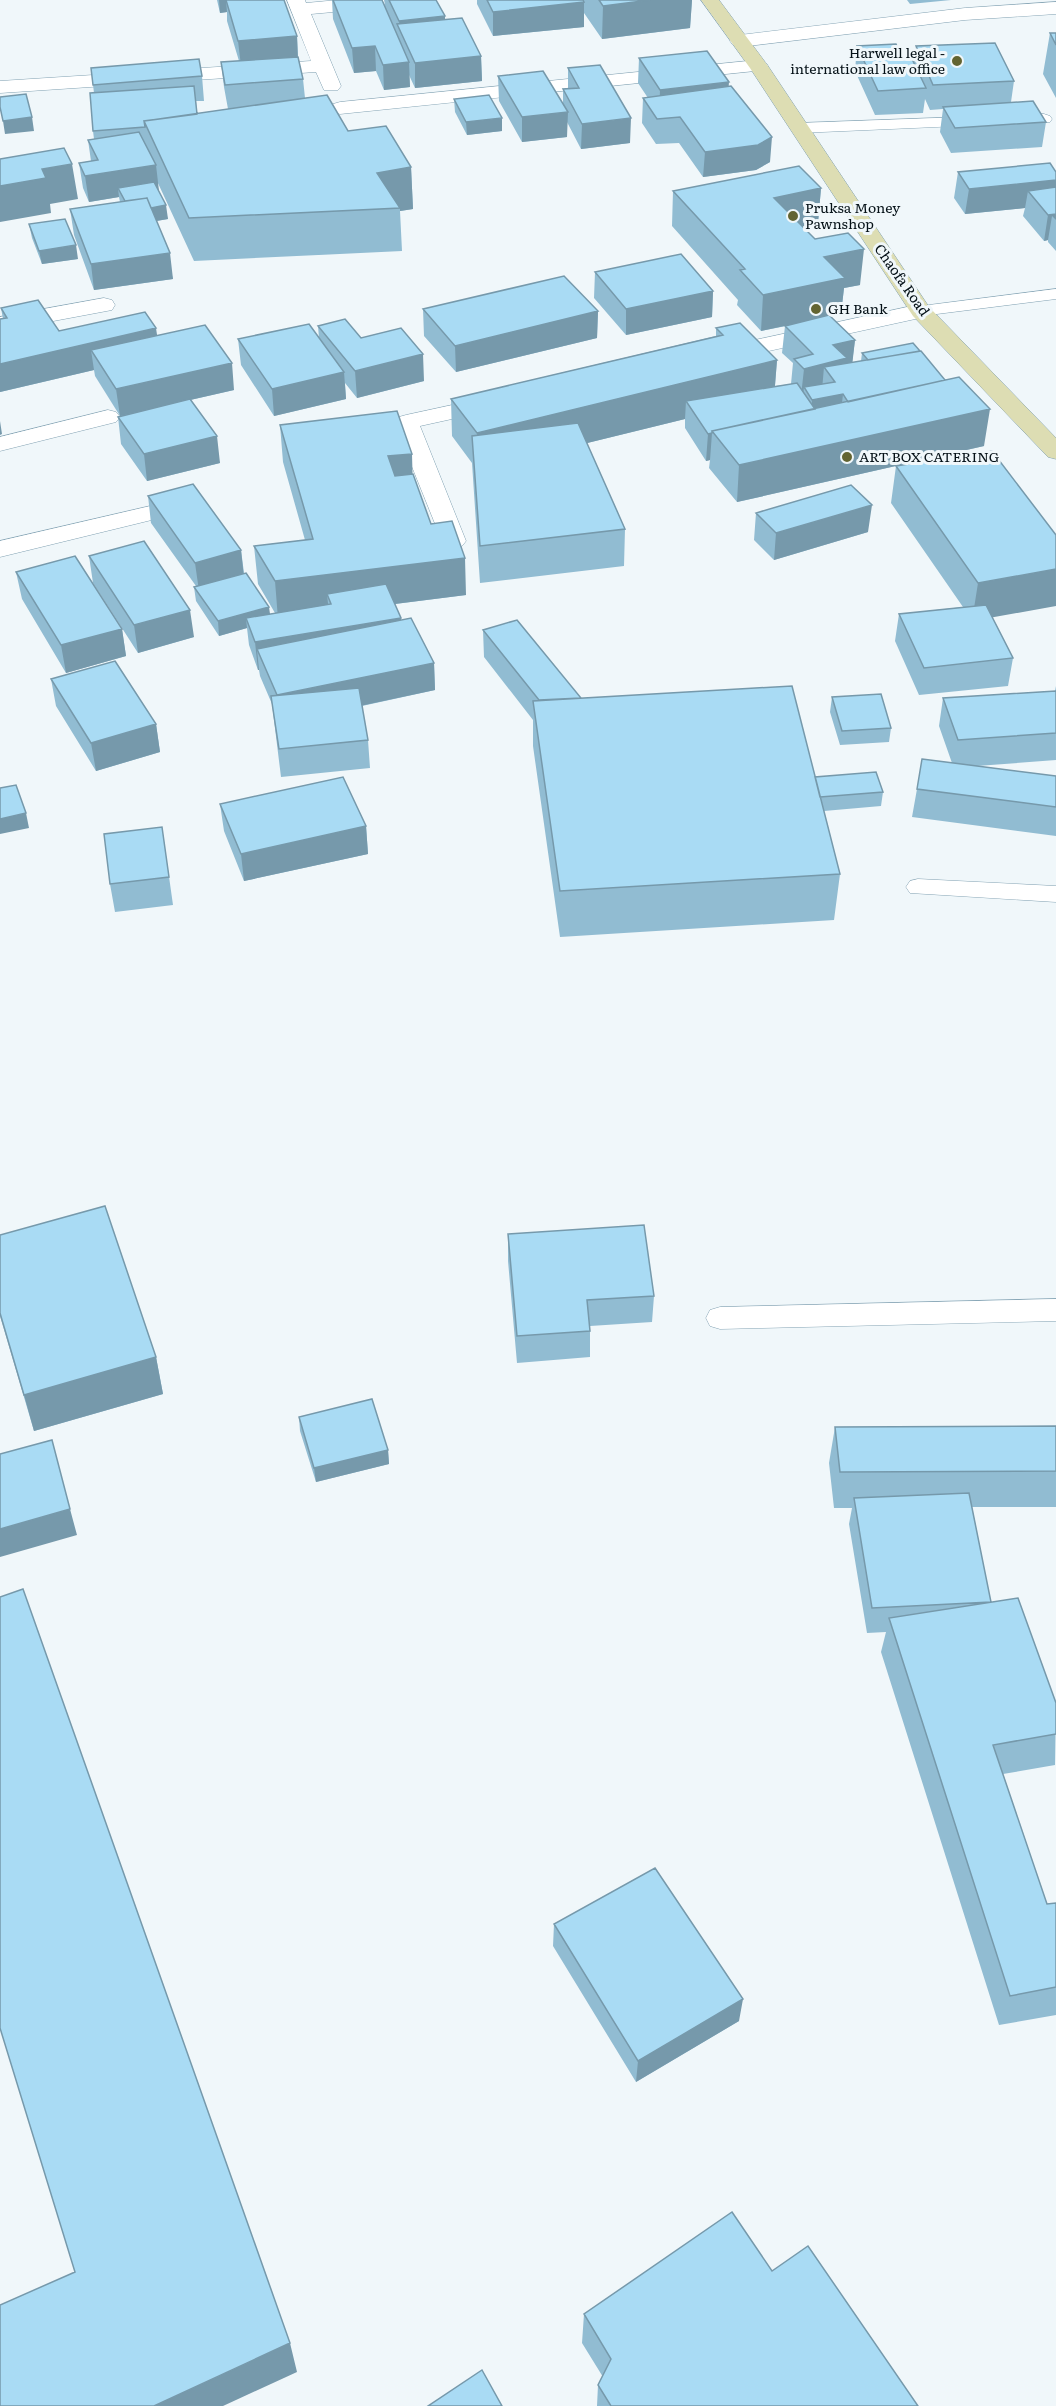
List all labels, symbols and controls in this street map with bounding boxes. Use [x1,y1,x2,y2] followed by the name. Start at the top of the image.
[790,42,945,78] place label: Harwell legal - international law office
[950,54,964,68] marker: Harwell legal - international law office
[805,197,901,233] place label: Pruksa Money Pawnshop
[786,209,800,223] marker: Pruksa Money Pawnshop
[870,239,935,320] street label: Chaofa Road
[828,298,888,318] place label: GH Bank
[809,302,823,316] marker: GH Bank
[859,446,1000,466] place label: ART BOX CATERING
[840,450,854,464] marker: ART BOX CATERING

